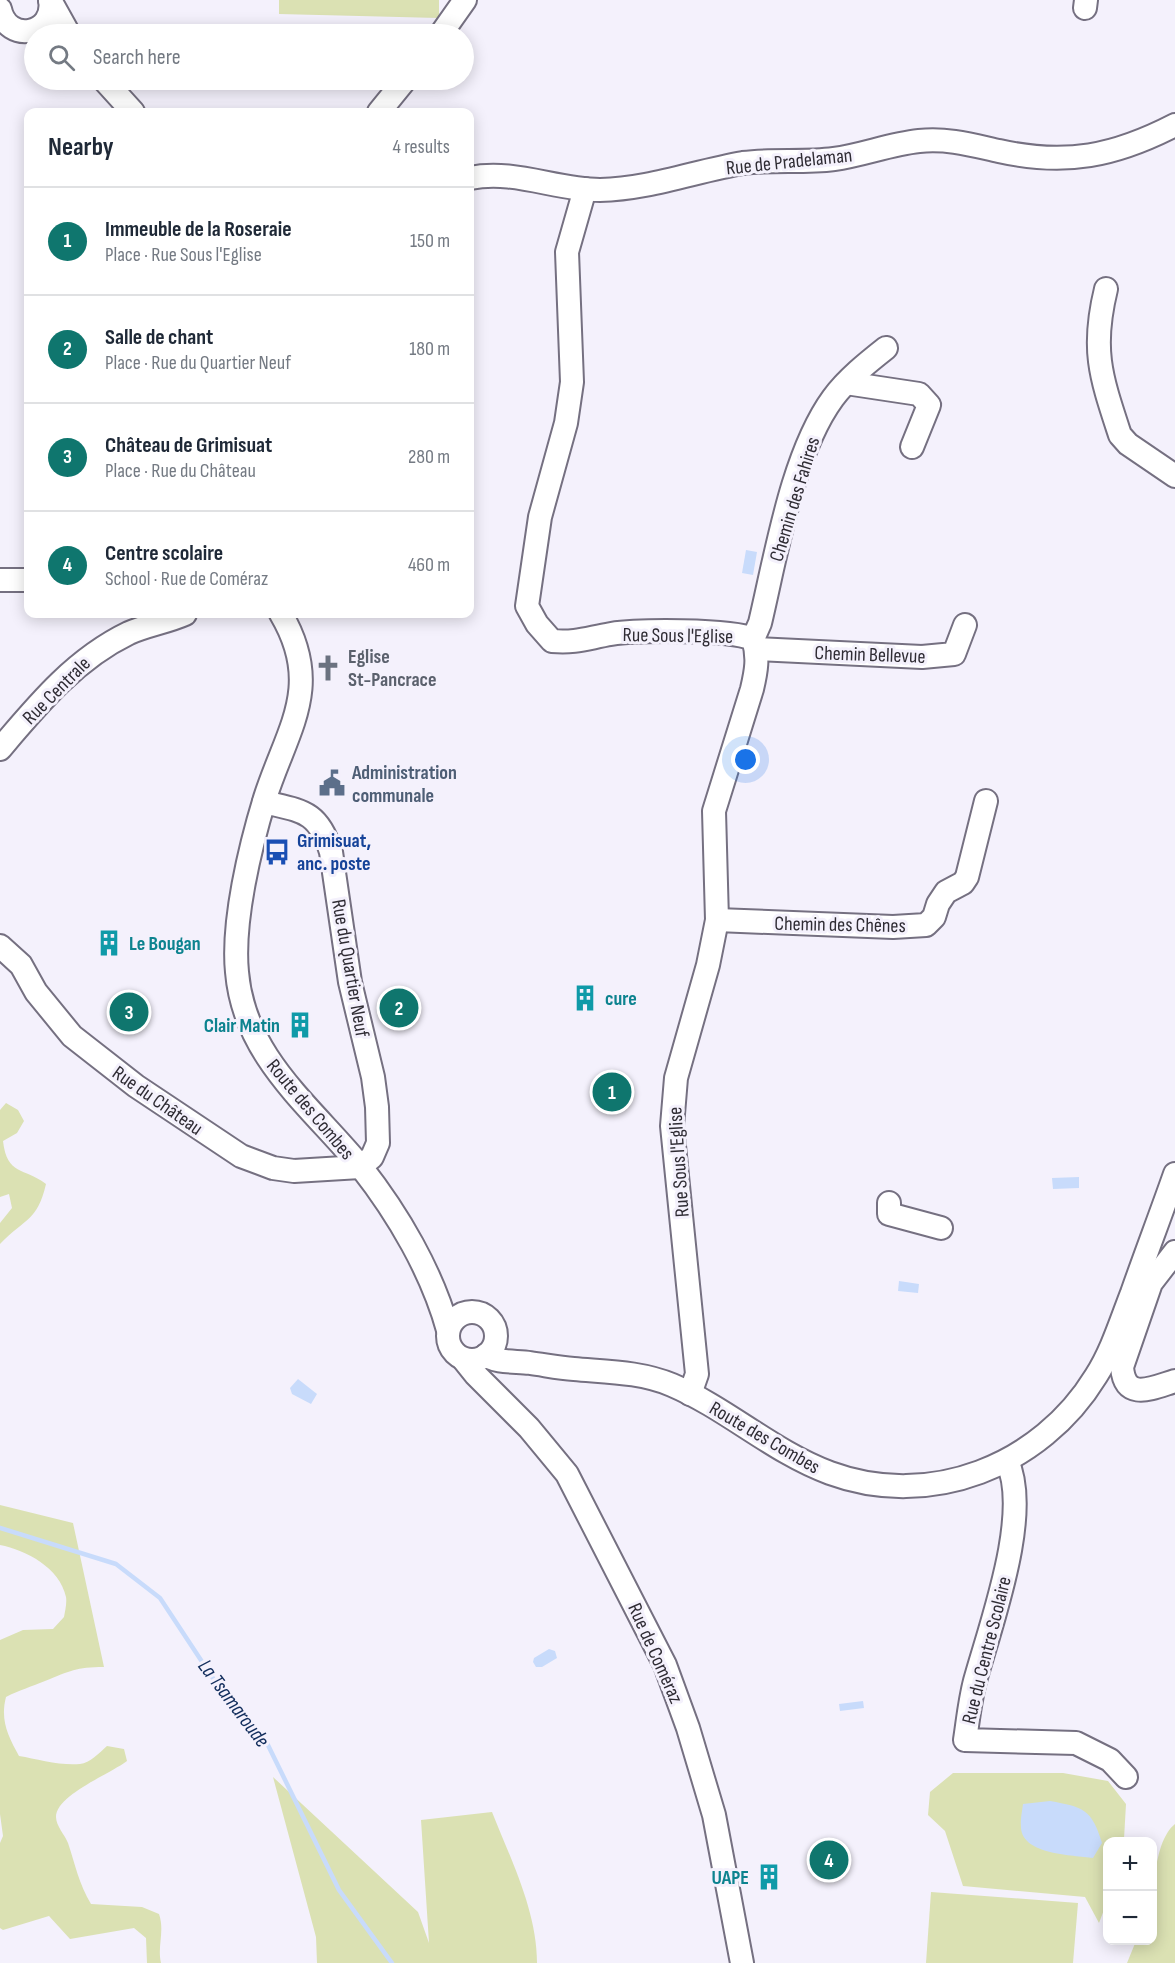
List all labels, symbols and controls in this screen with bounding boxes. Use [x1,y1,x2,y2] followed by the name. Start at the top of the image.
[24,24,474,90] search box
[45,41,78,74] icon: search
[93,44,180,71] text: Search here
[48,132,114,163] text: Nearby
[393,135,450,159] text: 4 results
[725,143,853,181] street label: Rue de Pradelaman
[105,216,292,243] text: Immeuble de la Roseraie
[64,229,71,253] text: 1
[410,229,450,253] text: 150 m
[105,243,262,267] text: Place · Rue Sous l'Eglise
[105,324,213,351] text: Salle de chant
[63,337,72,361] text: 2
[409,337,450,361] text: 180 m
[105,351,291,375] text: Place · Rue du Quartier Neuf
[105,432,272,459] text: Château de Grimisuat
[765,434,825,565] street label: Chemin des Fahires
[63,445,72,469] text: 3
[408,445,450,469] text: 280 m
[105,459,256,483] text: Place · Rue du Château
[105,540,223,567] text: Centre scolaire
[63,553,72,577] text: 4
[408,553,450,577] text: 460 m
[105,567,268,591] text: School · Rue de Coméraz
[623,623,733,649] street label: Rue Sous l'Eglise
[814,641,926,669] street label: Chemin Bellevue
[348,645,437,692] place label: Eglise St-Pancrace
[18,652,96,730] street label: Rue Centrale
[313,653,343,683] church icon: Eglise St-Pancrace
[731,745,760,774] your location
[351,761,457,808] place label: Administration communale
[317,768,347,798] public building icon: Administration communale
[297,829,372,876] place label: Grimisuat, anc. poste
[262,837,292,867] bus stop icon: Grimisuat, anc. poste
[326,897,374,1039] street label: Rue du Quartier Neuf
[774,912,906,938] street label: Chemin des Chênes
[94,928,124,958] building icon: Le Bougan
[129,932,201,956] place label: Le Bougan
[570,983,600,1013] building icon: cure
[380,986,418,1030] pin: 2
[605,987,637,1011] place label: cure
[110,990,148,1034] pin: 3
[285,1010,315,1040] building icon: Clair Matin
[204,1014,280,1038] place label: Clair Matin
[261,1055,359,1165] street label: Route des Combes
[108,1061,207,1141] street label: Rue du Château
[592,1070,632,1114] pin: 1
[663,1106,695,1218] street label: Rue Sous l'Eglise
[705,1397,824,1479] street label: Route des Combes
[957,1574,1017,1726] street label: Rue du Centre Scolaire
[622,1599,688,1707] street label: Rue de Coméraz
[193,1654,275,1752] water label: La Tsamaroude
[1103,1837,1157,1945] map controls
[1103,1837,1157,1891] button: +
[810,1838,848,1882] pin: 4
[754,1862,784,1892] building icon: UAPE
[711,1866,749,1890] place label: UAPE
[1103,1891,1157,1945] button: −

